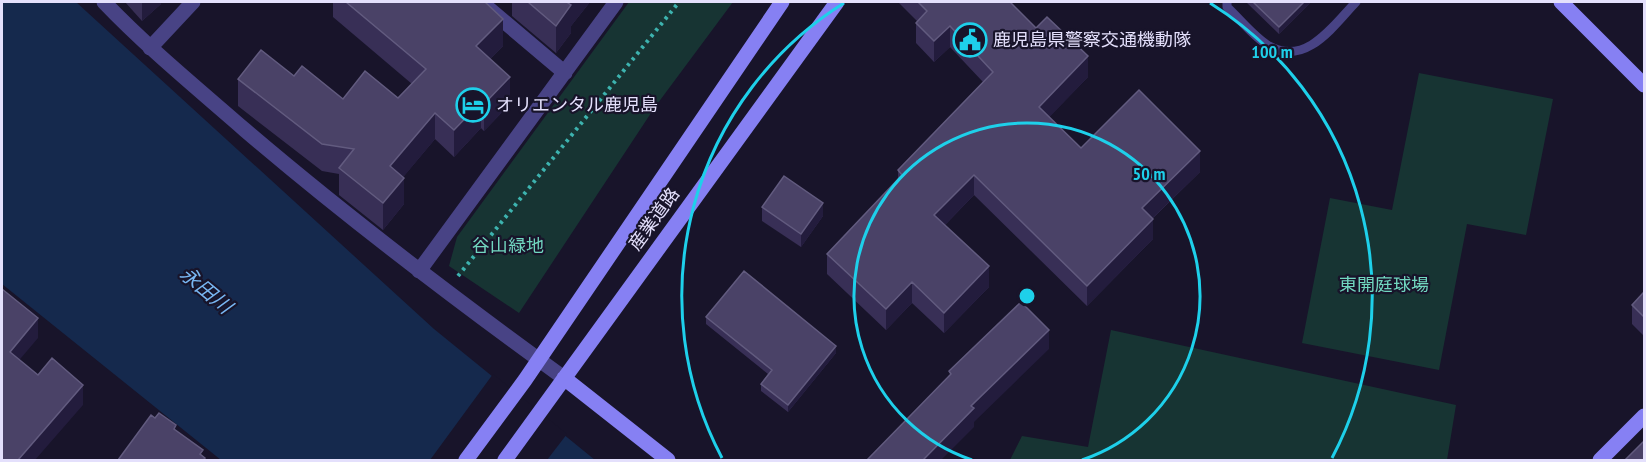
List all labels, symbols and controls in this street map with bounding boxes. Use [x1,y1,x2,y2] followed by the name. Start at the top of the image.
[952,22,988,58] public building icon: 鹿児島県警察交通機動隊
[993,28,1191,51] place label: 鹿児島県警察交通機動隊
[1251,40,1293,63] text: 100 m
[455,87,491,123] hotel icon: オリエンタル鹿児島
[496,93,658,116] place label: オリエンタル鹿児島
[1133,162,1165,185] text: 50 m
[623,183,684,255] street label: 産業道路
[472,234,544,257] park label: 谷山緑地
[175,261,239,321] water label: 永田川
[1339,273,1429,296] park label: 東開庭球場
[1017,286,1037,306] centre of rings

